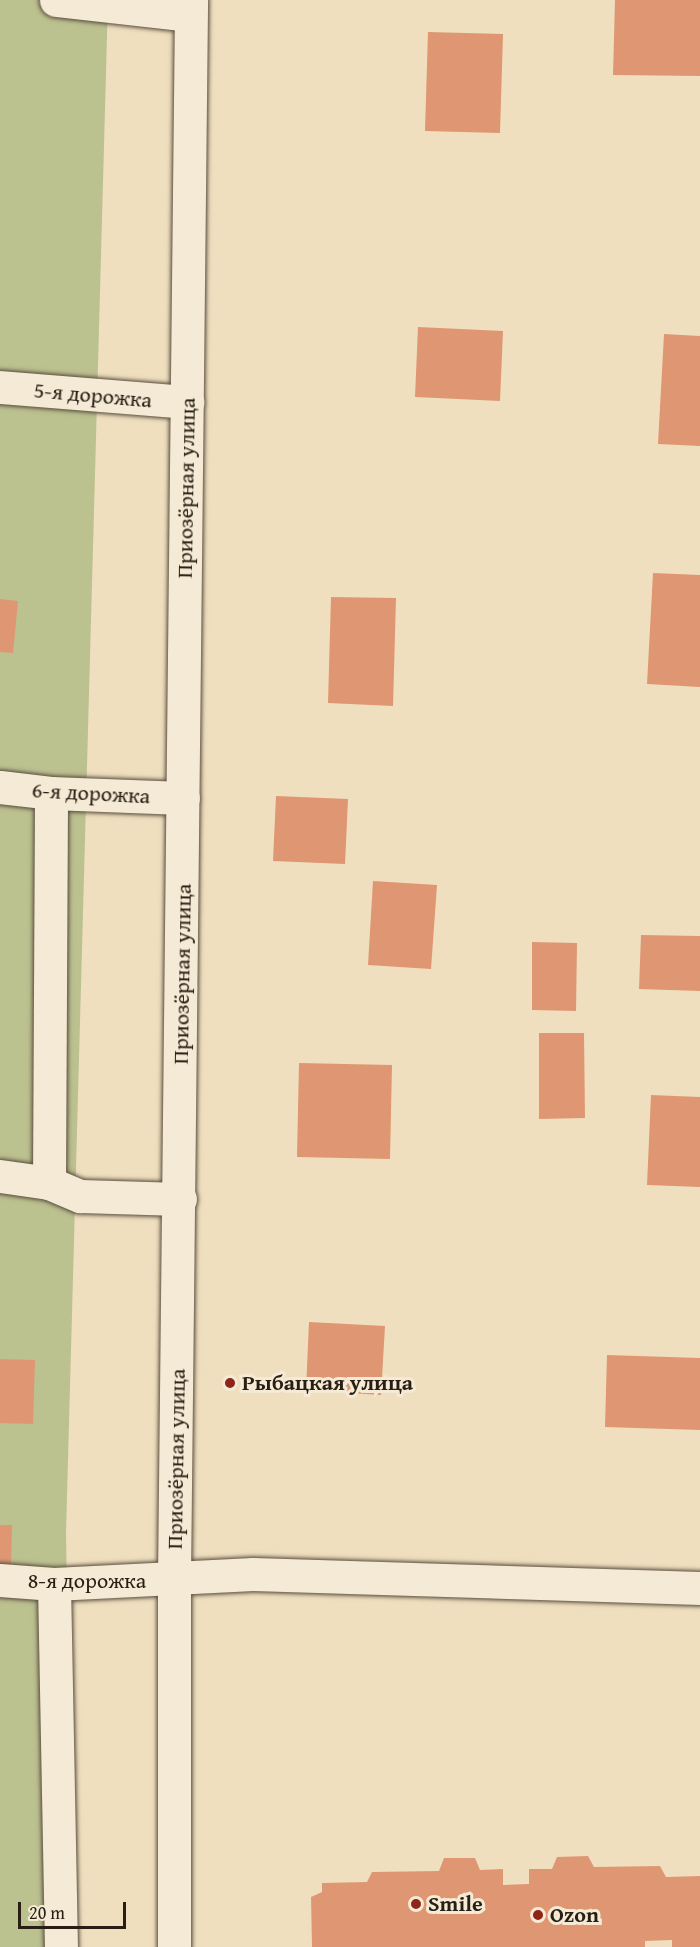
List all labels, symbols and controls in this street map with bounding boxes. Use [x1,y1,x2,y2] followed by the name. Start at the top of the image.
[33,377,153,413] street label: 5-я дорожка
[171,397,201,579] street label: Приозёрная улица
[31,777,151,809] street label: 6-я дорожка
[167,883,197,1065] street label: Приозёрная улица
[161,1368,191,1550] street label: Приозёрная улица
[242,1370,413,1396] place label: Рыбацкая улица
[223,1376,237,1390] marker: Рыбацкая улица
[28,1568,146,1594] street label: 8-я дорожка
[21,1890,129,1928] scale bar
[428,1891,483,1917] place label: Smile
[409,1897,423,1911] marker: Smile
[29,1899,65,1926] text: 20 m
[550,1902,599,1928] place label: Ozon
[531,1908,545,1922] marker: Ozon

